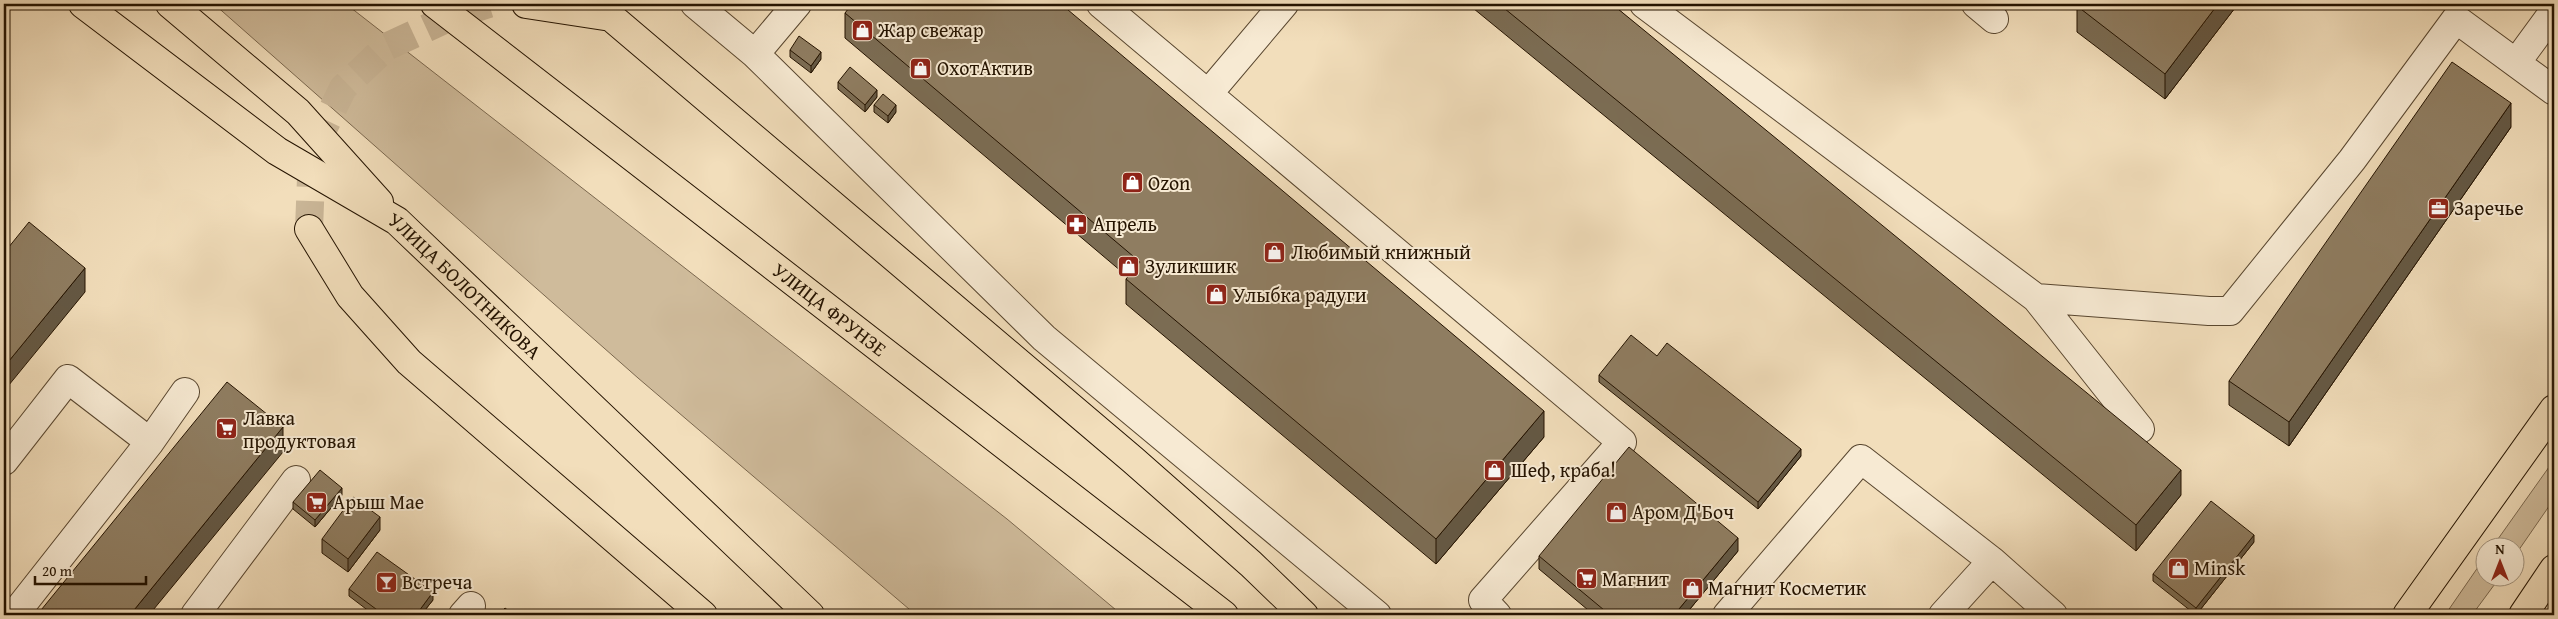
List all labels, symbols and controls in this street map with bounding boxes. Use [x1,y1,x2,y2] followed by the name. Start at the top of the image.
[877,15,984,44] place label: Жар свежар
[850,18,874,42] shop icon: Жар свежар
[937,53,1033,82] place label: ОхотАктив
[909,56,933,80] shop icon: ОхотАктив
[1148,168,1190,197] place label: Ozon
[1120,171,1144,195] shop icon: Ozon
[2454,193,2524,222] place label: Заречье
[2426,196,2450,220] office icon: Заречье
[384,204,548,366] street label: УЛИЦА БОЛОТНИКОВА
[1093,209,1157,238] place label: Апрель
[1065,212,1089,236] pharmacy icon: Апрель
[1291,237,1471,266] place label: Любимый книжный
[1263,240,1287,264] shop icon: Любимый книжный
[1145,251,1237,280] place label: Зуликшик
[1117,254,1141,278] shop icon: Зуликшик
[767,256,893,363] street label: УЛИЦА ФРУНЗЕ
[1233,280,1367,309] place label: Улыбка радуги
[1205,283,1229,307] shop icon: Улыбка радуги
[243,403,356,455] place label: Лавка продуктовая
[215,417,239,441] supermarket icon: Лавка продуктовая
[1511,455,1616,484] place label: Шеф, краба!
[1483,458,1507,482] shop icon: Шеф, краба!
[333,487,424,516] place label: Арыш Мае
[305,490,329,514] supermarket icon: Арыш Мае
[1632,497,1734,526] place label: Аром Д'Боч
[1604,500,1628,524] shop icon: Аром Д'Боч
[2476,536,2526,586] north arrow
[2495,539,2505,559] text: N
[2194,553,2246,582] place label: Minsk
[35,554,146,586] scale bar
[2166,556,2190,580] shop icon: Minsk
[42,560,73,581] text: 20 m
[1602,564,1669,593] place label: Магнит
[402,567,473,596] place label: Встреча
[1574,567,1598,591] supermarket icon: Магнит
[374,570,398,594] bar icon: Встреча
[1708,573,1867,602] place label: Магнит Косметик
[1680,576,1704,600] shop icon: Магнит Косметик

